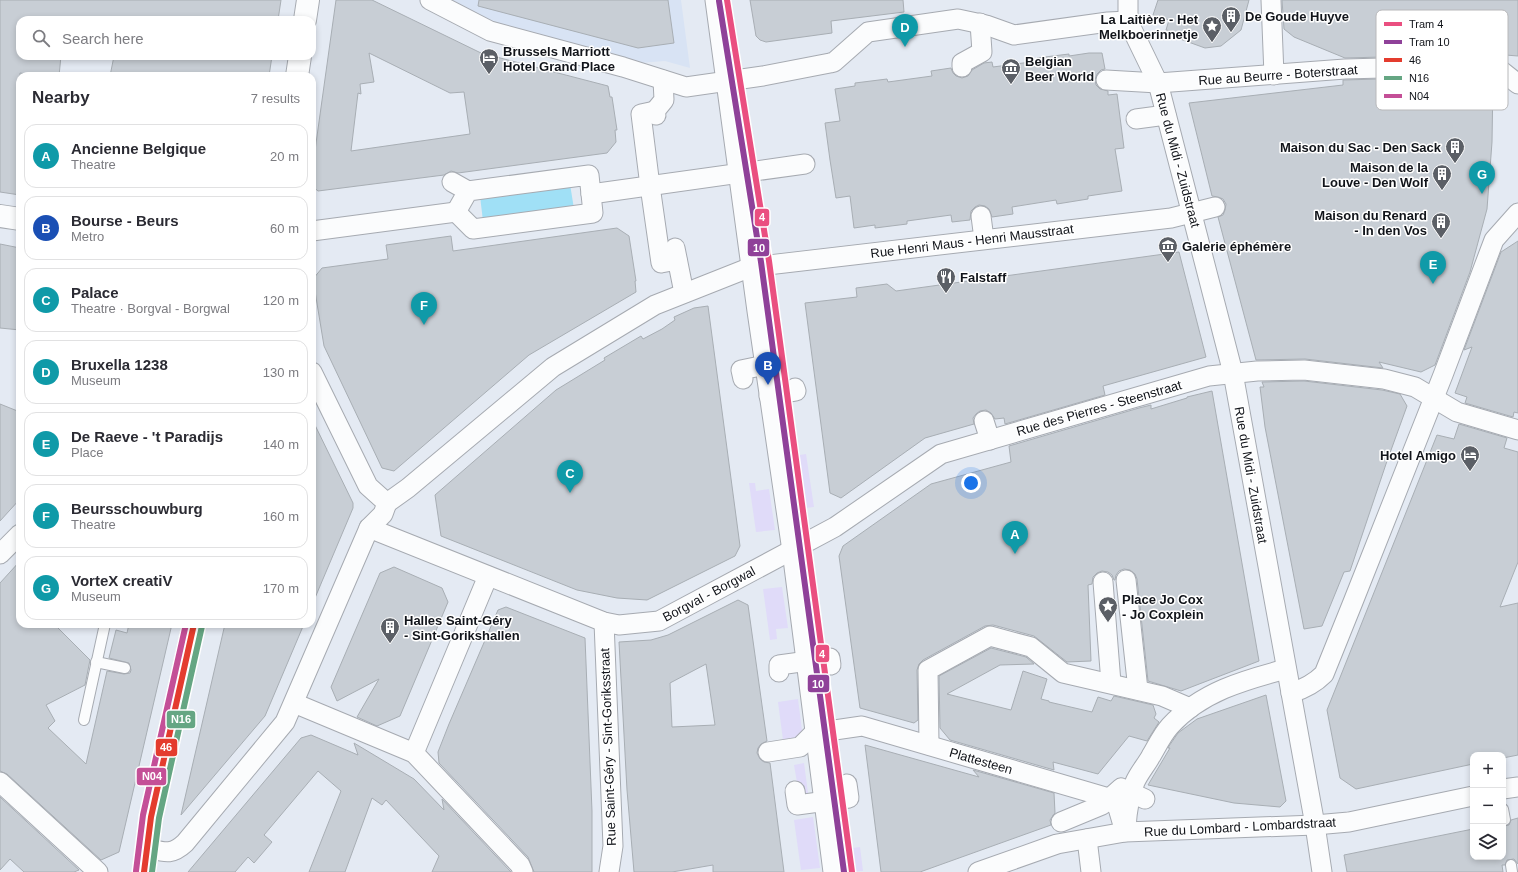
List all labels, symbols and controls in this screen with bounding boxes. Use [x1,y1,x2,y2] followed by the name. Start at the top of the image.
[1220,5,1242,33] building icon: De Goude Huyve
[1245,9,1349,24] place label: De Goude Huyve
[1376,10,1508,110] legend
[1099,12,1199,42] place label: La Laitière - Het Melkboerinnetje
[892,14,918,47] pin: D
[1201,15,1223,43] place icon: La Laitière - Het Melkboerinnetje
[16,16,316,60] search box
[1409,18,1443,30] text: Tram 4
[30,27,52,49] icon: search
[62,30,144,47] text: Search here
[1409,36,1450,48] text: Tram 10
[503,44,615,74] place label: Brussels Marriott Hotel Grand Place
[478,47,500,75] hotel icon: Brussels Marriott Hotel Grand Place
[1025,54,1094,84] place label: Belgian Beer World
[1409,54,1421,66] text: 46
[1000,57,1022,85] museum icon: Belgian Beer World
[1198,62,1359,88] street label: Rue au Beurre - Boterstraat
[1409,72,1429,84] text: N16
[32,88,90,107] text: Nearby
[1409,90,1429,102] text: N04
[251,91,300,106] text: 7 results
[1153,91,1203,229] street label: Rue du Midi - Zuidstraat
[1444,136,1466,164] building icon: Maison du Sac - Den Sack
[71,140,206,157] text: Ancienne Belgique
[1280,140,1442,155] place label: Maison du Sac - Den Sack
[41,149,51,164] text: A
[270,149,299,164] text: 20 m
[71,157,116,172] text: Theatre
[1322,160,1429,190] place label: Maison de la Louve - Den Wolf
[1469,161,1495,194] pin: G
[1431,163,1453,191] building icon: Maison de la Louve - Den Wolf
[754,208,770,227] line badge: 4
[1314,208,1427,238] place label: Maison du Renard - In den Vos
[759,211,766,223] text: 4
[1430,211,1452,239] building icon: Maison du Renard - In den Vos
[71,212,179,229] text: Bourse - Beurs
[41,221,51,236] text: B
[270,221,299,236] text: 60 m
[870,221,1075,261] street label: Rue Henri Maus - Henri Mausstraat
[71,229,104,244] text: Metro
[1157,235,1179,263] museum icon: Galerie éphémère
[747,238,770,257] line badge: 10
[1182,239,1291,254] place label: Galerie éphémère
[753,242,765,254] text: 10
[1420,251,1446,284] pin: E
[935,266,957,294] restaurant icon: Falstaff
[960,270,1007,285] place label: Falstaff
[71,284,119,301] text: Palace
[411,292,437,325] pin: F
[41,293,51,308] text: C
[263,293,299,308] text: 120 m
[71,301,230,316] text: Theatre · Borgval - Borgwal
[755,352,781,385] pin: B
[71,356,168,373] text: Bruxella 1238
[41,365,51,380] text: D
[263,365,299,380] text: 130 m
[71,373,121,388] text: Museum
[1015,377,1184,439] street label: Rue des Pierres - Steenstraat
[1232,405,1270,545] street label: Rue du Midi - Zuidstraat
[71,428,223,445] text: De Raeve - 't Paradijs
[42,437,50,452] text: E
[263,437,299,452] text: 140 m
[1459,444,1481,472] hotel icon: Hotel Amigo
[71,445,104,460] text: Place
[1380,448,1456,463] place label: Hotel Amigo
[557,460,583,493] pin: C
[961,473,981,493] your location
[71,500,203,517] text: Beursschouwburg
[42,509,50,524] text: F
[263,509,299,524] text: 160 m
[71,517,116,532] text: Theatre
[1002,521,1028,554] pin: A
[660,563,758,625] street label: Borgval - Borgwal
[71,572,172,589] text: VorteX creatiV
[41,581,51,596] text: G
[263,581,299,596] text: 170 m
[71,589,121,604] text: Museum
[1122,592,1204,622] place label: Place Jo Cox - Jo Coxplein
[1097,595,1119,623] place icon: Place Jo Cox - Jo Coxplein
[404,613,520,643] place label: Halles Saint-Géry - Sint-Gorikshallen
[379,616,401,644] building icon: Halles Saint-Géry - Sint-Gorikshallen
[815,644,830,663] line badge: 4
[597,647,619,846] street label: Rue Saint-Géry - Sint-Goriksstraat
[819,648,826,660] text: 4
[807,674,830,693] line badge: 10
[812,678,824,690] text: 10
[166,710,196,729] line badge: N16
[171,713,191,725] text: N16
[155,738,178,757] line badge: 46
[160,741,172,753] text: 46
[948,745,1014,777] street label: Plattesteen
[1470,752,1506,860] map controls
[1470,752,1506,788] button: +
[136,767,167,786] line badge: N04
[142,770,163,782] text: N04
[1470,788,1506,824] button: −
[1144,814,1337,840] street label: Rue du Lombard - Lombardstraat
[1470,824,1506,860] button: layers

